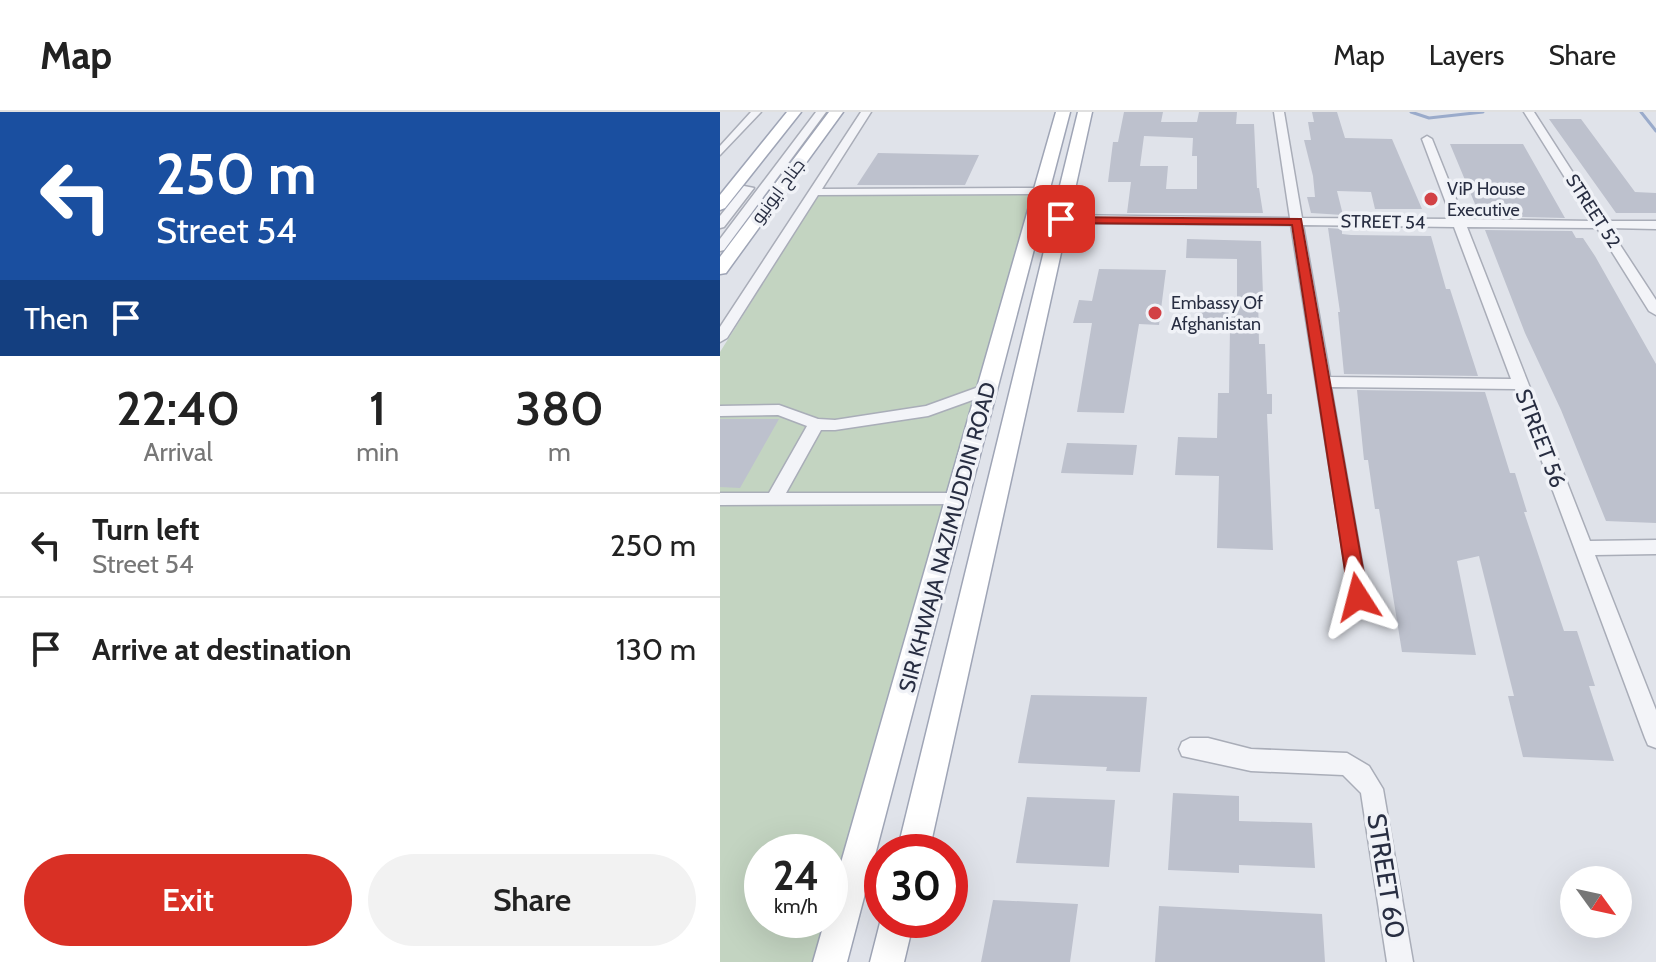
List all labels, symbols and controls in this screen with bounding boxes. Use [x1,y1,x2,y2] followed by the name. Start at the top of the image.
[40,32,112,79] text: Map
[1333,38,1385,72] text: Map
[1429,38,1504,72] text: Layers
[1548,38,1616,72] text: Share
[156,140,317,208] text: 250 m
[24,144,128,248] icon: left
[746,154,810,228] street label: جناح ایونیو
[1561,170,1625,252] street label: STREET 52
[1447,178,1525,221] place label: ViP House Executive
[1027,185,1095,253] pin
[1422,190,1440,208] marker: ViP House Executive
[1039,197,1083,241] icon: arrive
[156,208,297,252] text: Street 54
[1340,210,1426,234] street label: STREET 54
[1171,292,1263,335] place label: Embassy Of Afghanistan
[104,296,148,340] icon: arrive
[24,300,88,337] text: Then
[1146,304,1164,322] marker: Embassy Of Afghanistan
[116,379,240,437] text: 22:40
[369,379,386,437] text: 1
[515,379,604,437] text: 380
[893,379,1002,695] street label: SIR KHWAJA NAZIMUDDIN ROAD
[1509,385,1572,491] street label: STREET 56
[143,436,213,468] text: Arrival
[356,436,399,468] text: min
[548,436,571,468] text: m
[92,511,200,548] text: Turn left
[24,523,68,567] icon: left
[610,527,696,564] text: 250 m
[92,548,194,580] text: Street 54
[1316,555,1400,639] position arrow
[24,627,68,671] icon: arrive
[92,631,352,668] text: Arrive at destination
[616,631,696,668] text: 130 m
[1360,811,1412,941] street label: STREET 60
[864,834,968,938] speed limit sign: 30
[773,851,819,900] text: 24
[24,854,352,946] button: Exit
[368,854,696,946] button: Share
[1560,866,1632,938] north arrow
[1560,866,1632,938] map controls
[774,894,818,918] text: km/h

